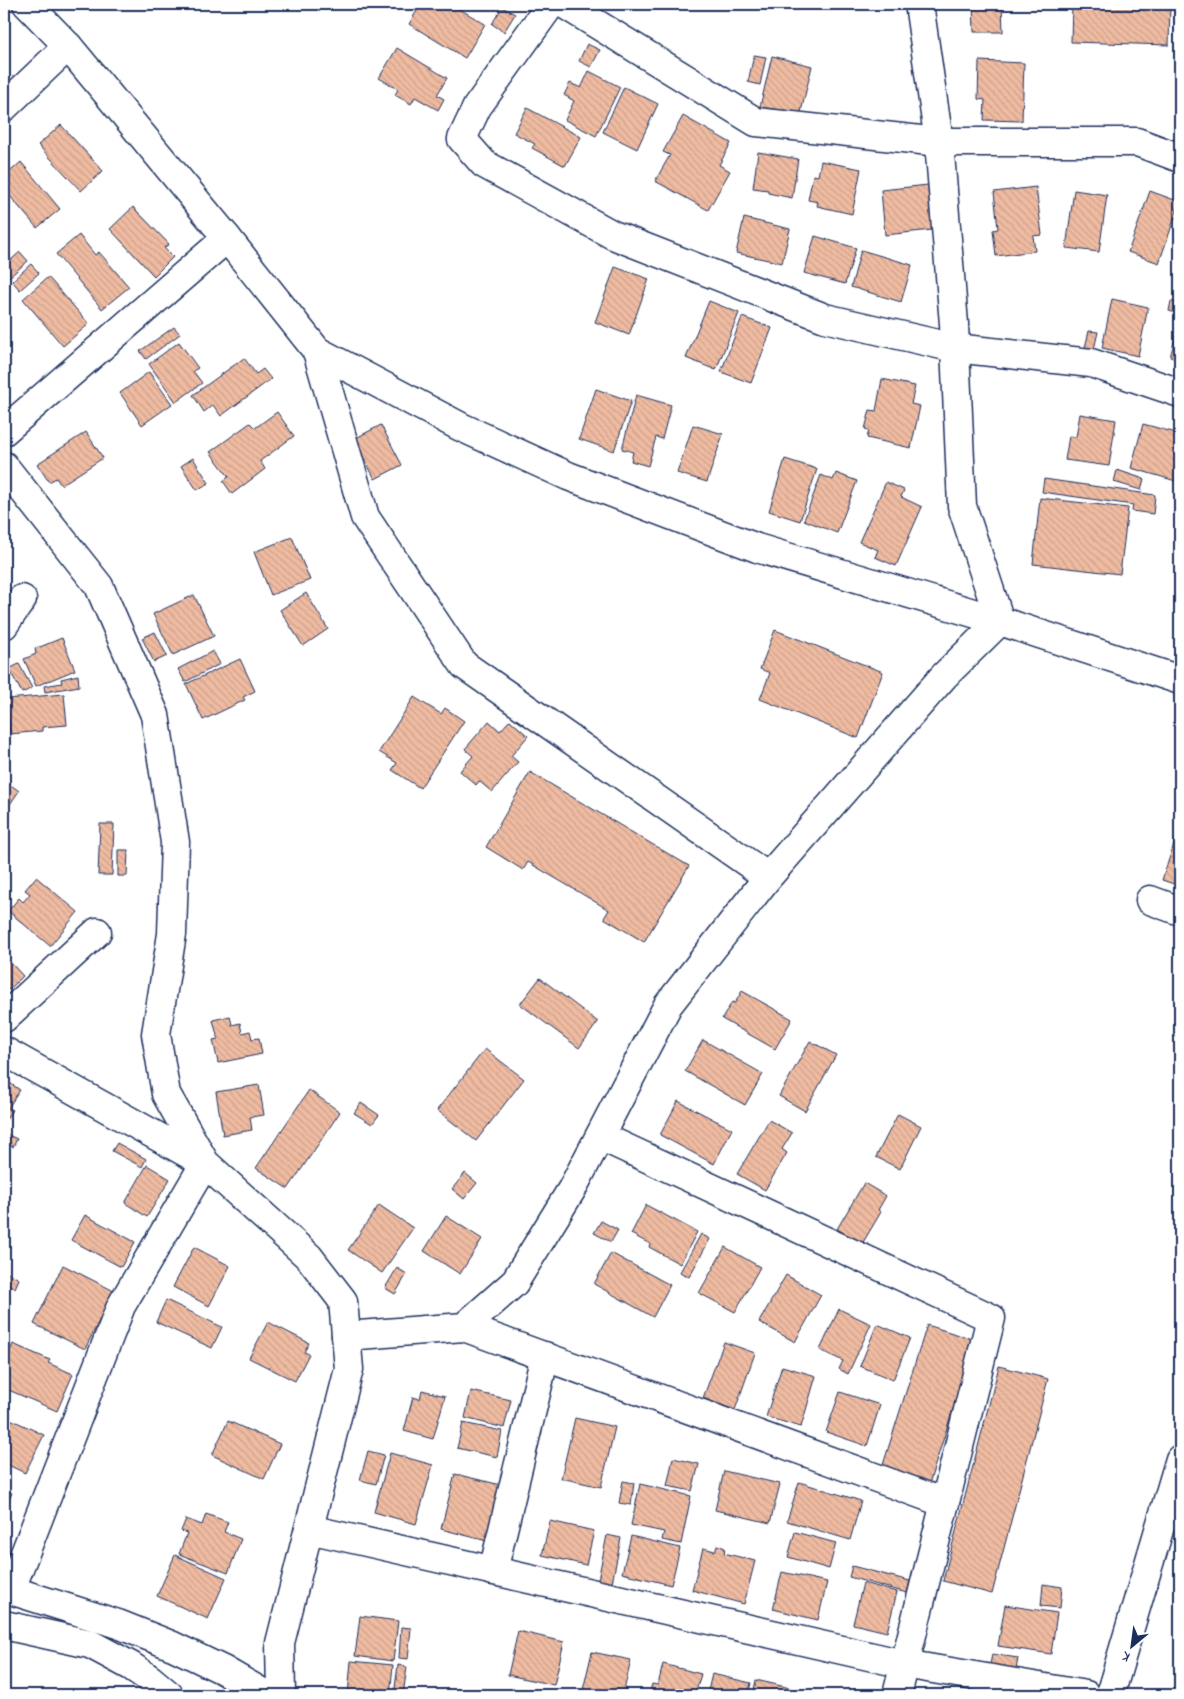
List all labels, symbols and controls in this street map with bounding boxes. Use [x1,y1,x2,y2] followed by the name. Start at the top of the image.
[1106,1622,1156,1672] north arrow
[1117,1645,1134,1667] text: K

